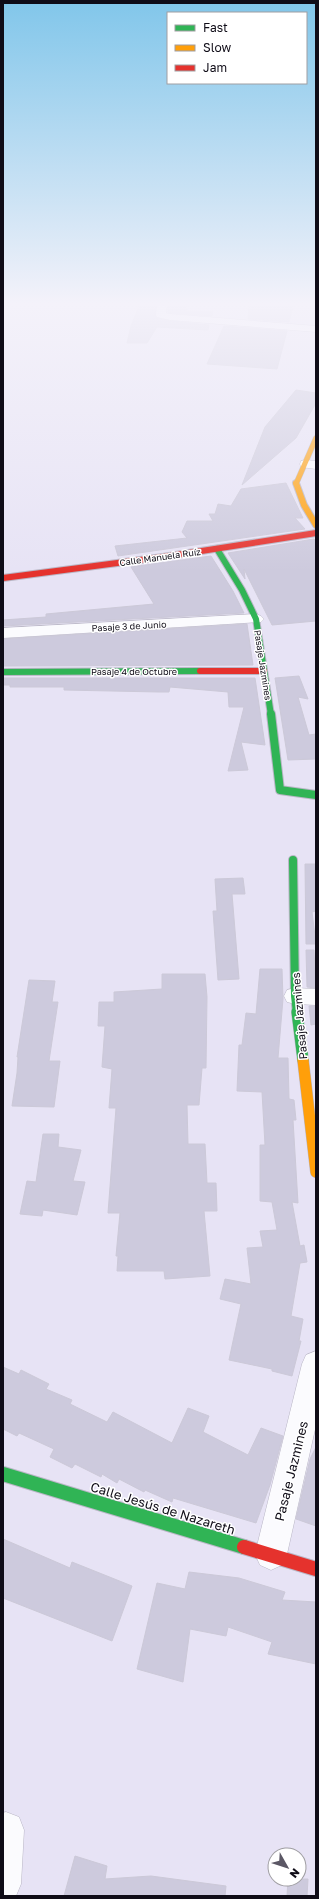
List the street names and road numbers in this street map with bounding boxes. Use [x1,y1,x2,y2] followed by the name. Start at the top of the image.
[119,546,202,568] street label: Calle Manuela Ruíz
[91,619,167,633] street label: Pasaje 3 de Junio
[252,629,274,701] street label: Pasaje Jazmines
[91,666,177,677] street label: Pasaje 4 de Octubre
[289,972,309,1060] street label: Pasaje Jazmines
[271,1419,311,1523] street label: Pasaje Jazmines
[89,1478,237,1538] street label: Calle Jesús de Nazareth

